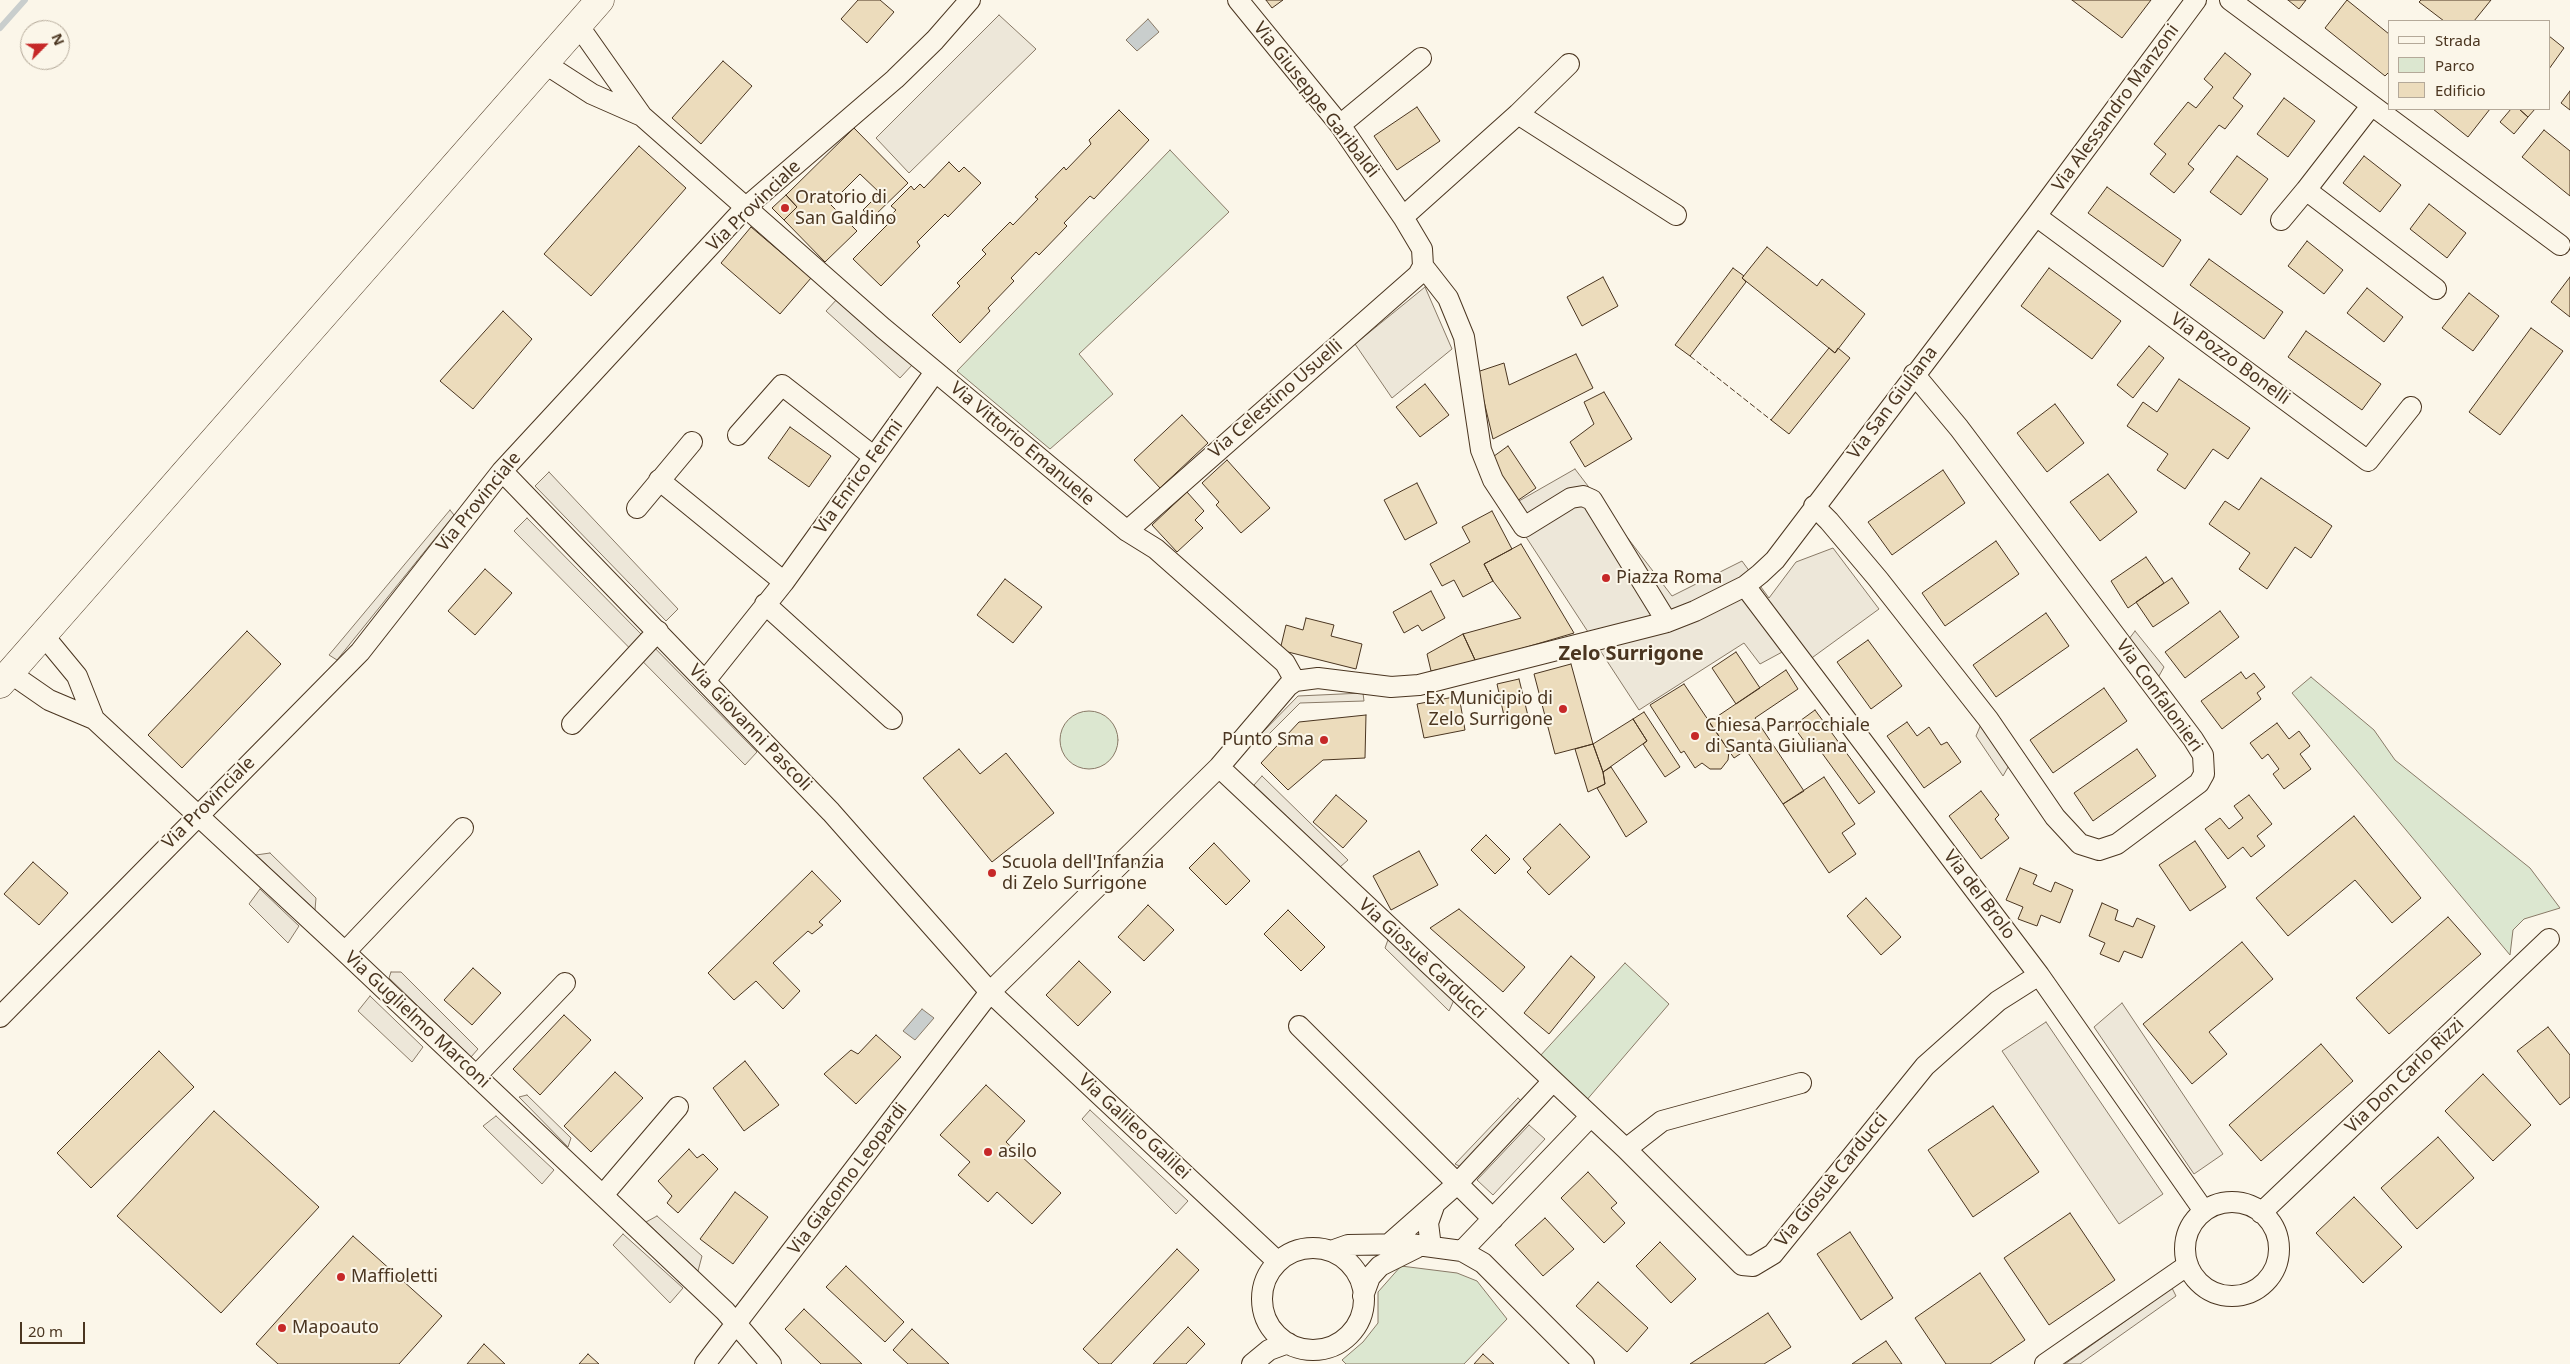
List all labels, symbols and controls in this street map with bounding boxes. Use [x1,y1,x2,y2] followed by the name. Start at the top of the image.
[1248,18,1384,182] street label: Via Giuseppe Garibaldi
[20,20,70,70] north arrow
[2048,20,2184,196] street label: Via Alessandro Manzoni
[2388,20,2550,110] legend
[47,30,69,48] text: N
[2435,30,2481,50] text: Strada
[2435,55,2475,75] text: Parco
[2435,80,2486,100] text: Edificio
[703,156,805,256] street label: Via Provinciale
[795,187,896,230] place label: Oratorio di San Galdino
[779,202,791,214] marker: Oratorio di San Galdino
[2166,308,2294,410] street label: Via Pozzo Bonelli
[1205,335,1347,463] street label: Via Celestino Usuelli
[1844,342,1942,464] street label: Via San Giuliana
[946,377,1098,511] street label: Via Vittorio Emanuele
[810,416,908,538] street label: Via Enrico Fermi
[432,448,526,556] street label: Via Provinciale
[1616,567,1722,589] place label: Piazza Roma
[1600,572,1612,584] marker: Piazza Roma
[2111,636,2207,756] street label: Via Confalonieri
[1558,642,1704,666] district label: Zelo Surrigone
[684,660,816,796] street label: Via Giovanni Pascoli
[1425,688,1553,731] place label: Ex Municipio di Zelo Surrigone
[1557,703,1569,715] marker: Ex Municipio di Zelo Surrigone
[1705,715,1870,758] place label: Chiesa Parrocchiale di Santa Giuliana
[1222,729,1314,751] place label: Punto Sma
[1689,730,1701,742] marker: Chiesa Parrocchiale di Santa Giuliana
[1318,734,1330,746] marker: Punto Sma
[158,752,260,854] street label: Via Provinciale
[1938,846,2020,944] street label: Via del Brolo
[1002,852,1164,894] place label: Scuola dell'Infanzia di Zelo Surrigone
[986,867,998,879] marker: Scuola dell'Infanzia di Zelo Surrigone
[1354,894,1490,1024] street label: Via Giosuè Carducci
[340,947,494,1093] street label: Via Guglielmo Marconi
[2341,1014,2469,1138] street label: Via Don Carlo Rizzi
[1074,1070,1194,1184] street label: Via Galileo Galilei
[784,1099,912,1259] street label: Via Giacomo Leopardi
[1771,1109,1893,1251] street label: Via Giosuè Carducci
[998,1141,1037,1163] place label: asilo
[982,1146,994,1158] marker: asilo
[351,1266,438,1288] place label: Maffioletti
[335,1271,347,1283] marker: Maffioletti
[22,1312,88,1344] scale bar
[292,1317,379,1339] place label: Mapoauto
[28,1321,63,1341] text: 20 m
[276,1322,288,1334] marker: Mapoauto

